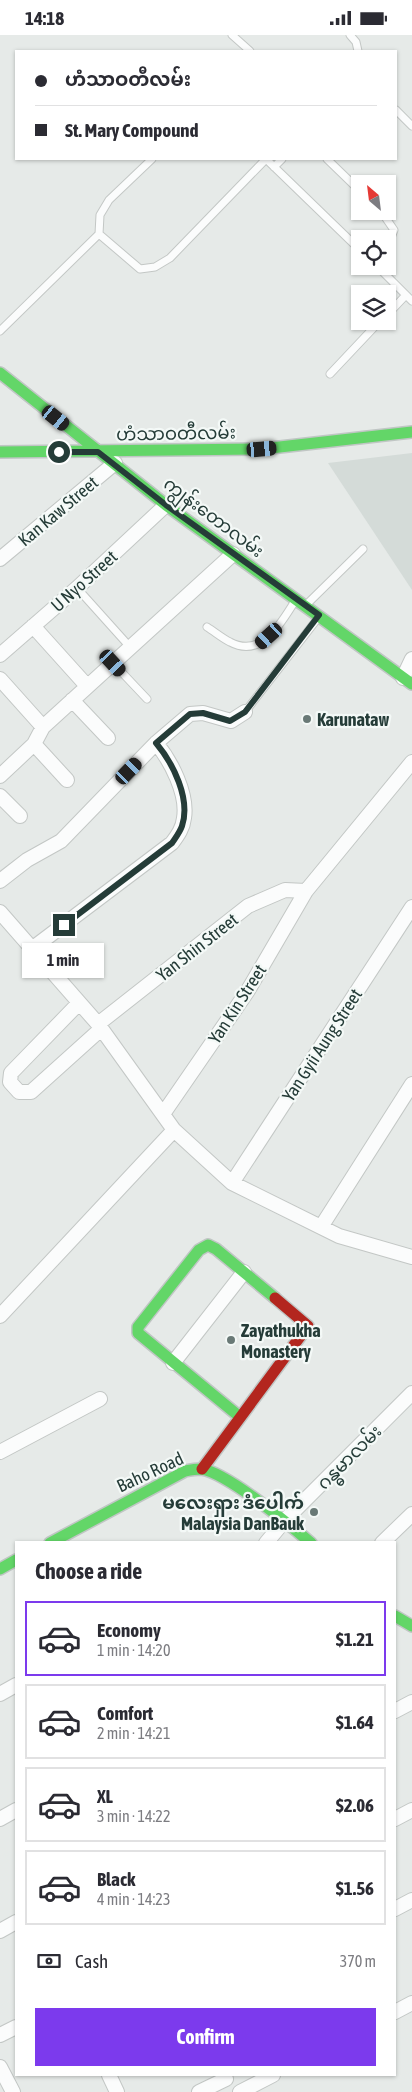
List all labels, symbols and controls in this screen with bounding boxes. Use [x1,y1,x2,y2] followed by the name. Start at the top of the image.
[25,7,64,29] text: 14:18
[65,68,191,90] text: ဟံသာဝတီလမ်း
[65,119,199,141] text: St. Mary Compound
[351,175,396,220] north arrow
[351,175,396,330] map controls
[351,230,396,275] button: locate
[351,285,396,330] button: layers
[39,403,72,433] car
[116,418,236,445] street label: ဟံသာဝတီလမ်း
[246,440,277,458] car
[48,441,70,463] route start
[156,471,269,567] street label: ကျွန်းတောလမ်း
[14,472,102,550] street label: Kan Kaw Street
[47,546,121,616] street label: U Nyo Street
[252,620,285,652] car
[97,647,128,679] car
[317,709,389,730] place label: Karunataw
[301,713,313,725] marker: Karunataw
[113,755,144,787] car
[152,909,242,985] street label: Yan Shin Street
[53,914,75,936] route end
[23,943,105,977] callout: 1 min
[47,951,79,969] text: 1 min
[204,960,270,1048] street label: Yan Kin Street
[278,985,366,1105] street label: Yan Gyii Aung Street
[241,1320,321,1362] place label: Zayathukha Monastery
[225,1334,237,1346] marker: Zayathukha Monastery
[311,1419,389,1497] street label: ဂန္ဓမာလမ်း
[113,1447,187,1497] street label: Baho Road
[162,1491,305,1534] place label: မလေးရှား ဒံပေါက် Malaysia DanBauk
[308,1506,320,1518] marker: မလေးရှား ဒံပေါက် Malaysia DanBauk
[35,1558,142,1584] text: Choose a ride
[37,1616,82,1661] icon: car
[97,1619,161,1641] text: Economy
[336,1628,374,1650] text: $1.21
[97,1641,170,1659] text: 1 min · 14:20
[37,1699,82,1744] icon: car
[97,1702,153,1724] text: Comfort
[336,1711,374,1733] text: $1.64
[97,1724,170,1742] text: 2 min · 14:21
[37,1782,82,1827] icon: car
[97,1785,113,1807] text: XL
[336,1794,374,1816] text: $2.06
[97,1807,170,1825] text: 3 min · 14:22
[37,1865,82,1910] icon: car
[97,1868,135,1890] text: Black
[336,1877,374,1899] text: $1.56
[97,1890,170,1908] text: 4 min · 14:23
[35,1947,63,1975] icon: cash
[75,1950,108,1972] text: Cash
[340,1952,376,1970] text: 370 m
[35,2008,376,2066] button: Confirm

